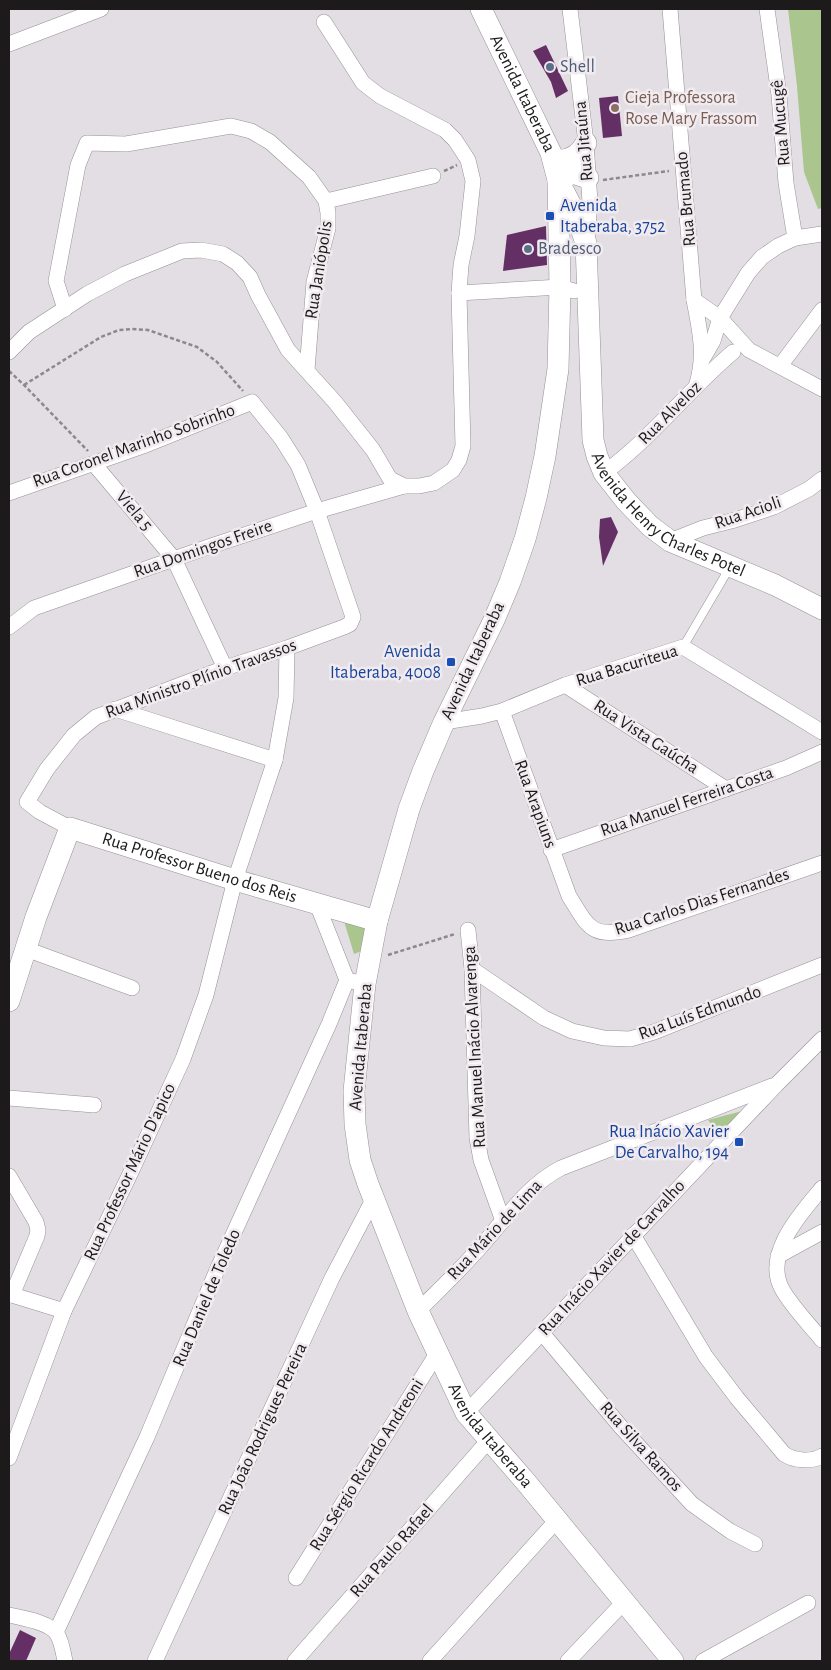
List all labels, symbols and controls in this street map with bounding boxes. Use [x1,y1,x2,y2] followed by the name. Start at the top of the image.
[486,32,558,155] street label: Avenida Itaberaba
[560,58,595,76] place label: Shell
[544,61,556,73] marker: Shell
[768,79,794,167] street label: Rua Mucugê
[625,89,757,128] place label: Cieja Professora Rose Mary Frassom
[572,100,596,182] street label: Rua Jitaúna
[609,102,621,114] marker: Cieja Professora Rose Mary Frassom
[673,151,699,247] street label: Rua Brumado
[560,197,666,236] place label: Avenida Itaberaba, 3752
[544,210,556,222] marker: Avenida Itaberaba, 3752
[302,220,336,320] street label: Rua Janiópolis
[538,240,602,258] place label: Bradesco
[522,243,534,255] marker: Bradesco
[635,378,705,448] street label: Rua Alveloz
[31,401,238,491] street label: Rua Coronel Marinho Sobrinho
[588,450,748,580] street label: Avenida Henry Charles Potel
[112,488,156,534] street label: Viela 5
[712,493,784,533] street label: Rua Acioli
[131,517,275,581] street label: Rua Domingos Freire
[438,599,508,723] street label: Avenida Itaberaba
[103,636,299,722] street label: Rua Ministro Plínio Travassos
[574,642,680,690] street label: Rua Bacuriteua
[330,643,441,682] place label: Avenida Itaberaba, 4008
[445,656,457,668] marker: Avenida Itaberaba, 4008
[590,697,702,777] street label: Rua Vista Gaúcha
[511,757,559,851] street label: Rua Arapiuns
[598,764,776,840] street label: Rua Manuel Ferreira Costa
[100,830,299,906] street label: Rua Professor Bueno dos Reis
[612,865,792,939] street label: Rua Carlos Dias Fernandes
[461,946,489,1148] street label: Rua Manuel Inácio Alvarenga
[636,982,764,1044] street label: Rua Luís Edmundo
[346,983,376,1111] street label: Avenida Itaberaba
[81,1080,179,1264] street label: Rua Professor Mário D'apico
[609,1123,729,1162] place label: Rua Inácio Xavier De Carvalho, 194
[733,1136,745,1148] marker: Rua Inácio Xavier De Carvalho, 194
[444,1177,546,1283] street label: Rua Mário de Lima
[535,1177,689,1339] street label: Rua Inácio Xavier de Carvalho
[170,1227,244,1369] street label: Rua Daniel de Toledo
[215,1340,311,1518] street label: Rua João Rodrigues Pereira
[307,1376,427,1554] street label: Rua Sérgio Ricardo Andreoni
[444,1381,536,1492] street label: Avenida Itaberaba
[596,1399,686,1495] street label: Rua Silva Ramos
[347,1501,437,1601] street label: Rua Paulo Rafael

